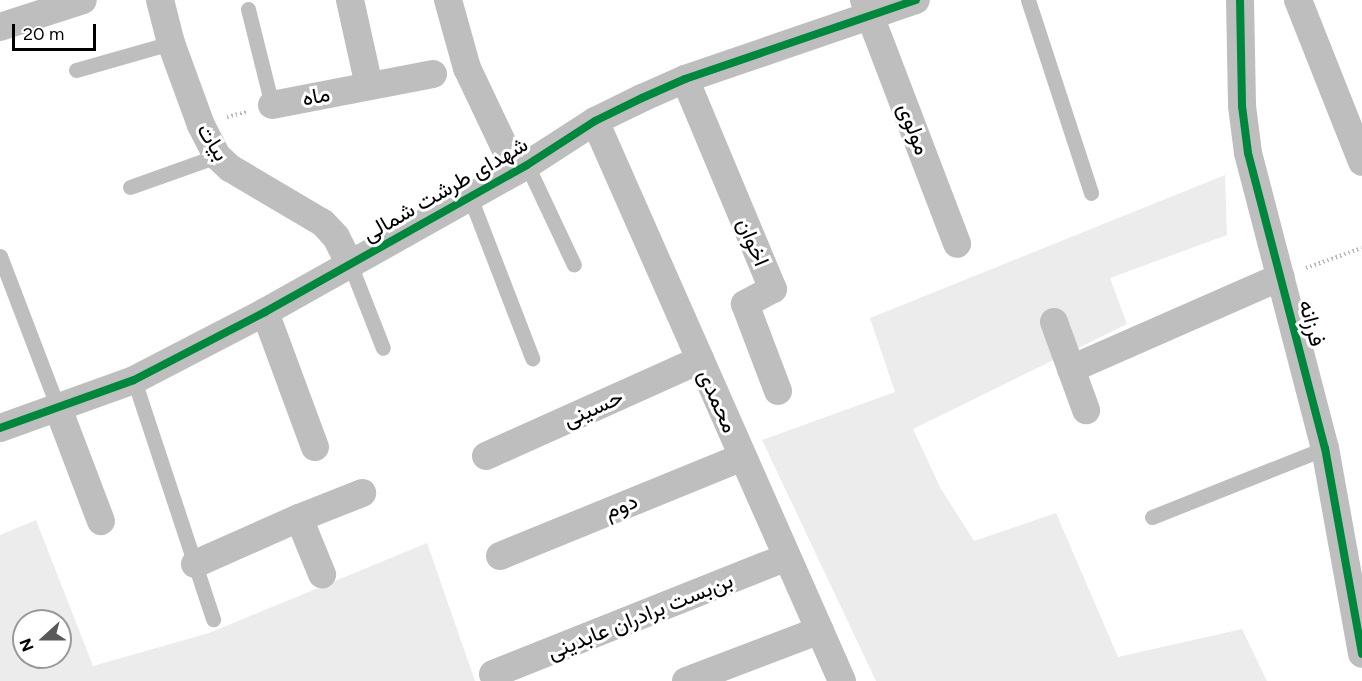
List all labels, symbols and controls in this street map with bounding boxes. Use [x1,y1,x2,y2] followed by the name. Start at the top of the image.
[15,12,99,50] scale bar
[23,23,64,45] text: 20 m
[300,80,332,112] street label: ماه
[892,99,936,159] street label: مولوی
[191,118,235,166] street label: بیات
[358,131,532,247] street label: شهدای طرشت شمالی
[731,214,775,270] street label: اخوان
[1293,297,1331,349] street label: فرزانه
[692,365,744,437] street label: محمدی
[559,383,627,433] street label: حسینی
[601,488,641,524] street label: دوم
[543,567,737,665] street label: بن‌بست برادران عابدینی
[12,609,72,669] north arrow
[16,636,38,654] text: N

